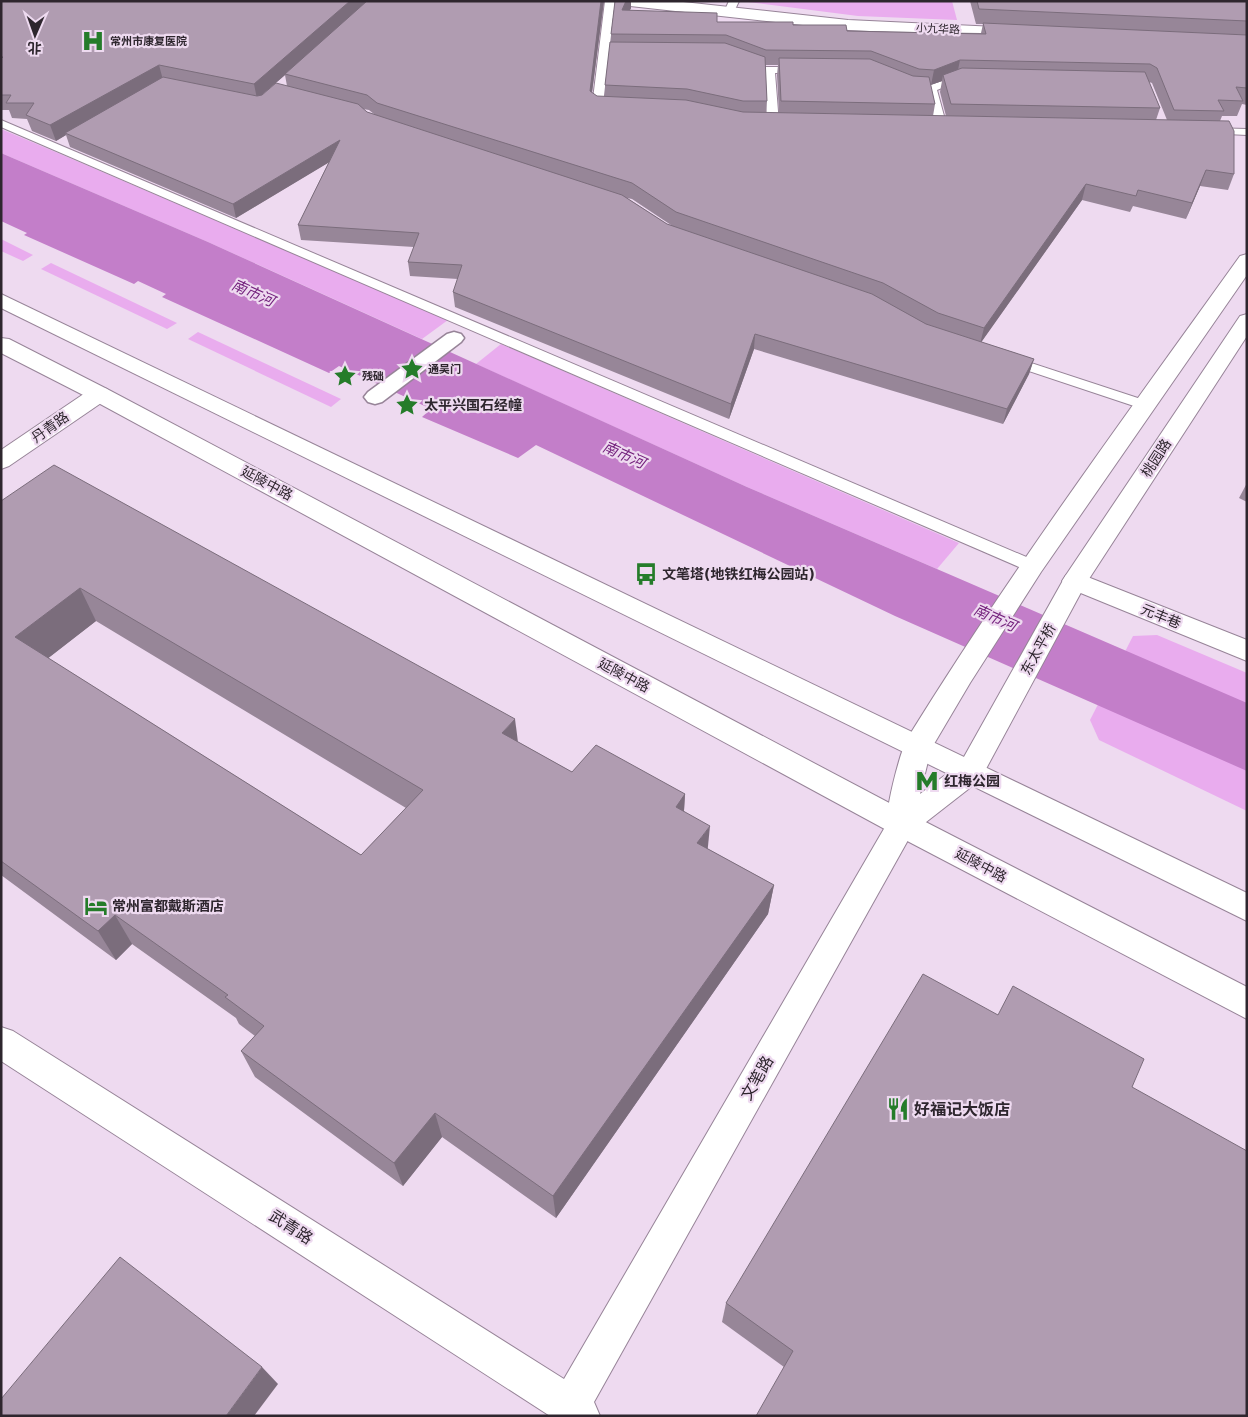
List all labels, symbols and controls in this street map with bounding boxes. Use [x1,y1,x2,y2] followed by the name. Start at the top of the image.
[10,10,60,60] north arrow
[916,21,960,37] street label: 小九华路
[80,28,106,54] hospital icon: 常州市康复医院
[110,35,187,48] place label: 常州市康复医院
[27,40,42,56] text: 北
[229,276,280,312] water label: 南市河
[399,356,425,382] place icon: 通吴门
[332,363,358,389] place icon: 残础
[428,363,461,376] place label: 通吴门
[362,370,384,383] place label: 残础
[394,392,420,418] place icon: 太平兴国石经幢
[424,397,522,413] place label: 太平兴国石经幢
[28,408,72,446] street label: 丹青路
[1138,436,1174,480] street label: 桃园路
[600,438,651,474] water label: 南市河
[239,463,295,503] street label: 延陵中路
[633,561,659,587] bus stop icon: 文笔塔(地铁红梅公园站)
[662,566,815,582] place label: 文笔塔(地铁红梅公园站)
[971,601,1022,637] water label: 南市河
[1139,601,1183,631] street label: 元丰巷
[1017,621,1059,677] street label: 东太平桥
[596,655,652,695] street label: 延陵中路
[914,768,940,794] metro station icon: 红梅公园
[944,773,1000,789] place label: 红梅公园
[953,845,1009,885] street label: 延陵中路
[83,893,109,919] hotel icon: 常州富都戴斯酒店
[112,898,224,914] place label: 常州富都戴斯酒店
[737,1052,777,1104] street label: 文笔路
[885,1096,911,1122] restaurant icon: 好福记大饭店
[914,1100,1010,1119] place label: 好福记大饭店
[266,1206,316,1248] street label: 武青路

